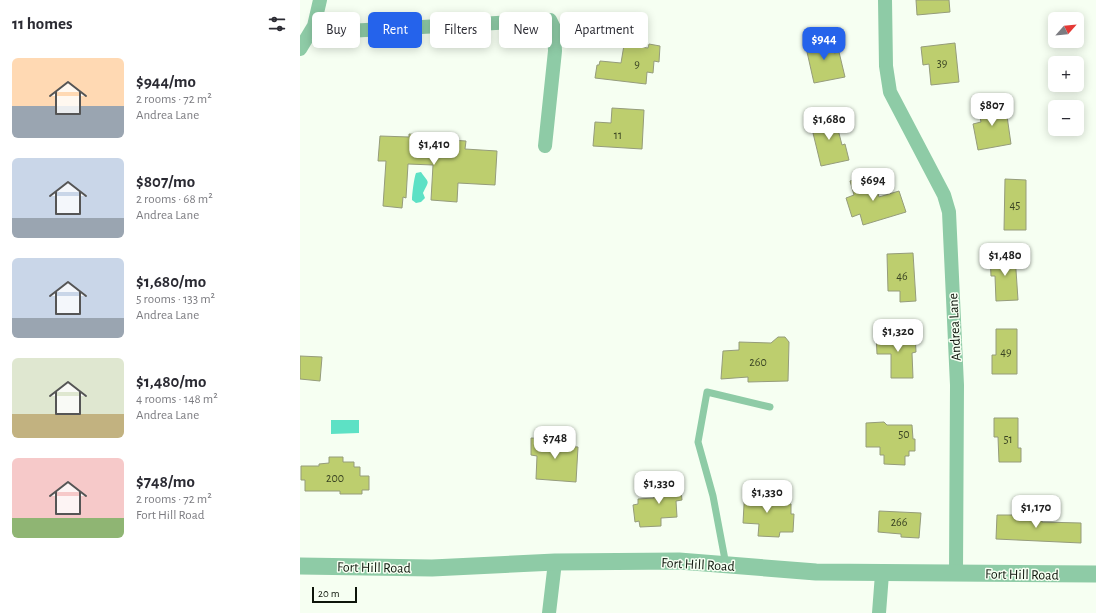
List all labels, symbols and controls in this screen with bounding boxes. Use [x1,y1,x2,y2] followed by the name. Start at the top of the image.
[312,12,360,48] chip: Buy
[368,12,422,48] chip: Rent
[430,12,491,48] chip: Filters
[499,12,552,48] chip: New
[560,12,648,48] chip: Apartment
[1048,12,1084,48] north arrow
[1048,12,1084,136] map controls
[266,13,288,35] icon: filters
[12,15,72,32] text: 11 homes
[800,27,848,61] pin: $944
[811,33,837,46] text: $944
[1048,56,1084,92] button: +
[937,57,948,69] house number: 39
[634,58,640,70] house number: 9
[136,73,196,90] text: $944/mo
[44,74,92,122] icon: home
[136,93,212,106] text: 2 rooms · 72 m²
[968,93,1016,127] pin: $807
[980,99,1004,112] text: $807
[1048,100,1084,136] button: −
[796,107,862,141] pin: $1,680
[136,109,199,122] text: Andrea Lane
[813,113,845,126] text: $1,680
[614,129,622,141] house number: 11
[401,132,467,166] pin: $1,410
[418,138,450,151] text: $1,410
[849,168,897,202] pin: $694
[136,173,195,190] text: $807/mo
[44,174,92,222] icon: home
[861,174,885,187] text: $694
[136,193,213,206] text: 2 rooms · 68 m²
[1010,199,1020,211] house number: 45
[136,209,199,222] text: Andrea Lane
[972,243,1038,277] pin: $1,480
[988,249,1022,262] text: $1,480
[896,270,908,282] house number: 46
[136,273,206,290] text: $1,680/mo
[44,274,92,322] icon: home
[136,293,215,306] text: 5 rooms · 133 m²
[946,293,964,361] street label: Andrea Lane
[136,309,199,322] text: Andrea Lane
[865,319,931,353] pin: $1,320
[882,325,914,338] text: $1,320
[1000,346,1012,358] house number: 49
[749,356,767,368] house number: 260
[136,373,206,390] text: $1,480/mo
[44,374,92,422] icon: home
[136,393,218,406] text: 4 rooms · 148 m²
[136,409,199,422] text: Andrea Lane
[531,426,579,460] pin: $748
[898,428,910,440] house number: 50
[543,432,567,445] text: $748
[1003,433,1013,445] house number: 51
[626,471,692,505] pin: $1,330
[326,472,344,484] house number: 200
[136,473,195,490] text: $748/mo
[44,474,92,522] icon: home
[643,477,675,490] text: $1,330
[734,480,800,514] pin: $1,330
[751,486,783,499] text: $1,330
[136,493,212,506] text: 2 rooms · 72 m²
[1003,495,1069,529] pin: $1,170
[1021,501,1051,514] text: $1,170
[136,509,204,522] text: Fort Hill Road
[891,516,908,528] house number: 266
[661,556,735,574] street label: Fort Hill Road
[337,560,411,576] street label: Fort Hill Road
[985,567,1059,583] street label: Fort Hill Road
[312,585,357,604] scale bar
[318,588,339,599] text: 20 m

